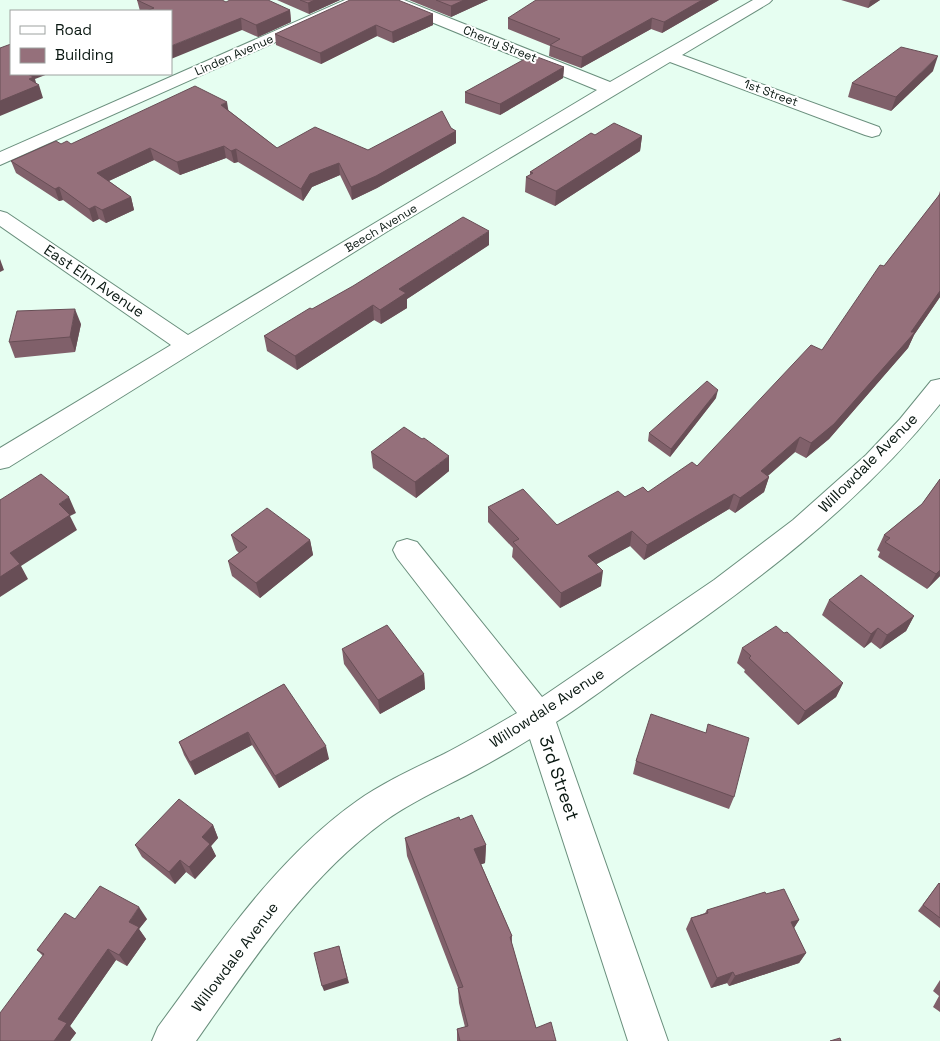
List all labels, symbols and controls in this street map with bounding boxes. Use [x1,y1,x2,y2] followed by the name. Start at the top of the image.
[10,10,172,75] legend
[55,20,92,39] text: Road
[461,22,539,66] street label: Cherry Street
[192,31,276,79] street label: Linden Avenue
[55,45,114,64] text: Building
[742,76,800,110] street label: 1st Street
[342,200,420,256] street label: Beech Avenue
[40,240,148,321] street label: East Elm Avenue
[814,409,921,516] street label: Willowdale Avenue
[486,663,608,752] street label: Willowdale Avenue
[534,732,585,823] street label: 3rd Street
[187,898,282,1015] street label: Willowdale Avenue

